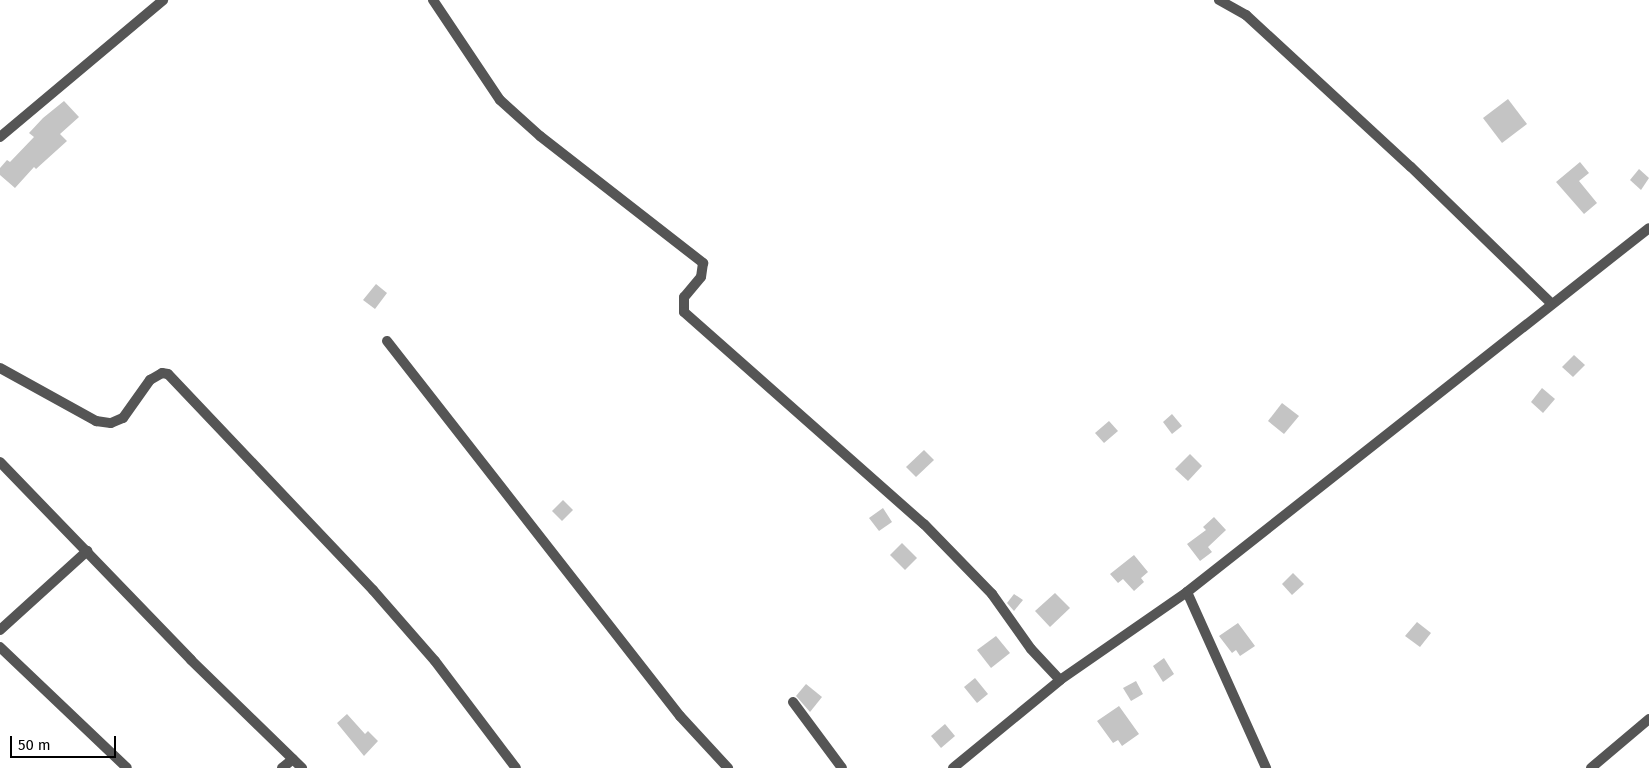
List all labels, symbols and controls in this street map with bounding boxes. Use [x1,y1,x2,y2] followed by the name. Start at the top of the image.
[12,726,119,758] scale bar
[18,736,51,754] text: 50 m

